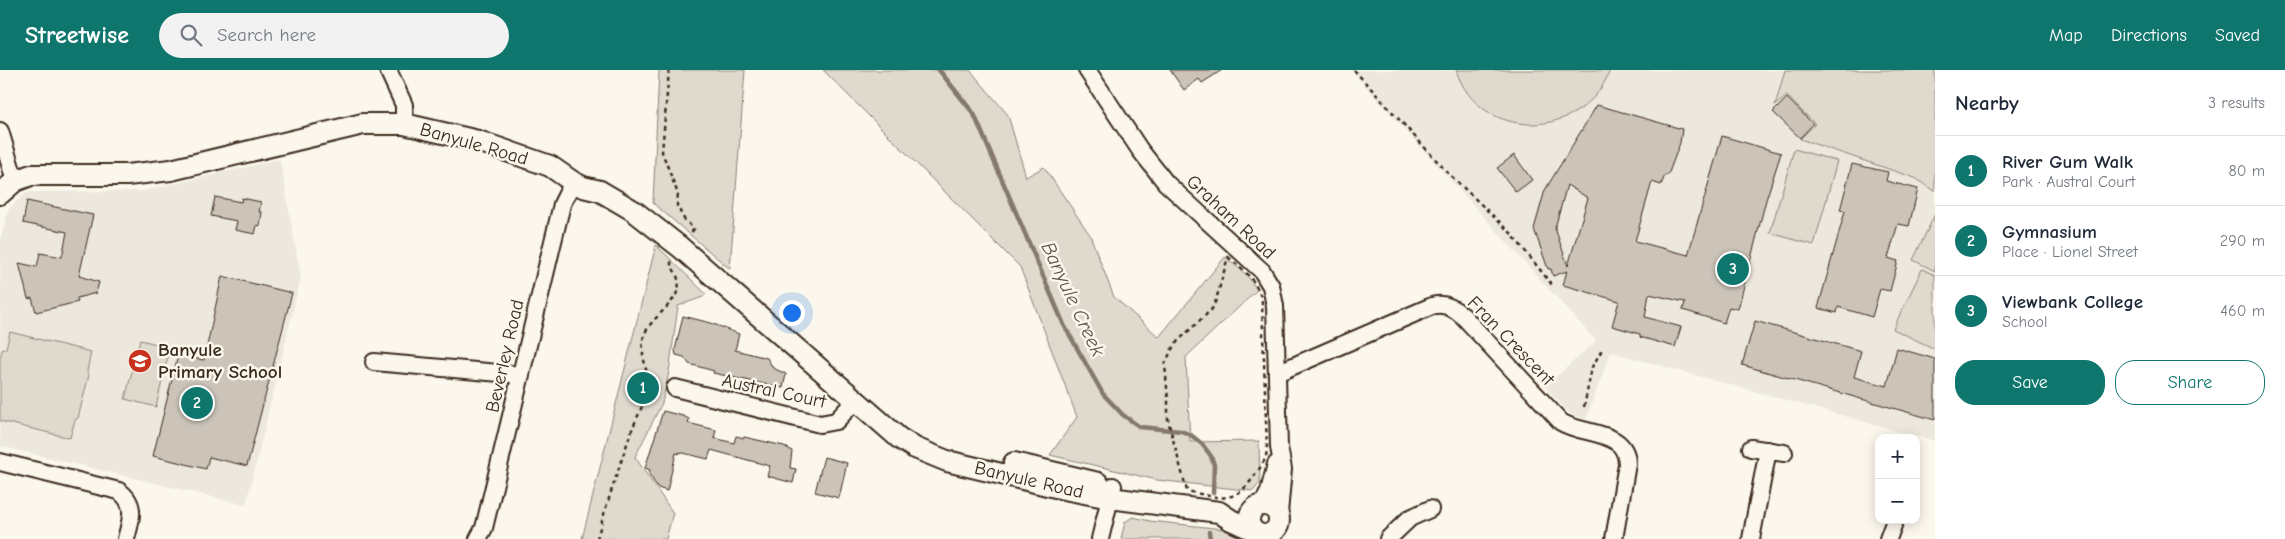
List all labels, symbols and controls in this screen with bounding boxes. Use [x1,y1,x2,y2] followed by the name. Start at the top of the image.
[159,13,509,58] search box
[25,21,129,49] text: Streetwise
[177,21,205,49] icon: search
[217,24,316,46] text: Search here
[2049,25,2083,46] text: Map
[2111,25,2187,46] text: Directions
[2215,25,2260,46] text: Saved
[1955,91,2019,115] text: Nearby
[2208,94,2265,112] text: 3 results
[417,118,531,170] street label: Banyule Road
[2002,151,2133,173] text: River Gum Walk
[1968,162,1974,180] text: 1
[2228,162,2265,180] text: 80 m
[1182,170,1280,264] street label: Graham Road
[2002,173,2135,191] text: Park · Austral Court
[2002,221,2097,243] text: Gymnasium
[1967,232,1975,250] text: 2
[2220,232,2265,250] text: 290 m
[1036,238,1110,360] water label: Banyule Creek
[2002,243,2138,261] text: Place · Lionel Street
[1717,250,1749,288] pin: 3
[2002,291,2143,313] text: Viewbank College
[1463,292,1559,391] street label: Fran Crescent
[481,297,529,415] street label: Beverley Road
[779,300,805,326] your location
[1967,302,1975,320] text: 3
[2220,302,2265,320] text: 460 m
[2002,313,2048,331] text: School
[158,339,282,383] place label: Banyule Primary School
[127,348,153,374] school or university icon: Banyule Primary School
[1955,360,2105,405] button: Save
[2115,360,2265,405] button: Share
[627,369,659,407] pin: 1
[720,369,829,413] street label: Austral Court
[181,384,213,422] pin: 2
[1875,434,1920,524] map controls
[1875,434,1920,479] button: +
[972,457,1086,503] street label: Banyule Road
[1875,479,1920,524] button: −

